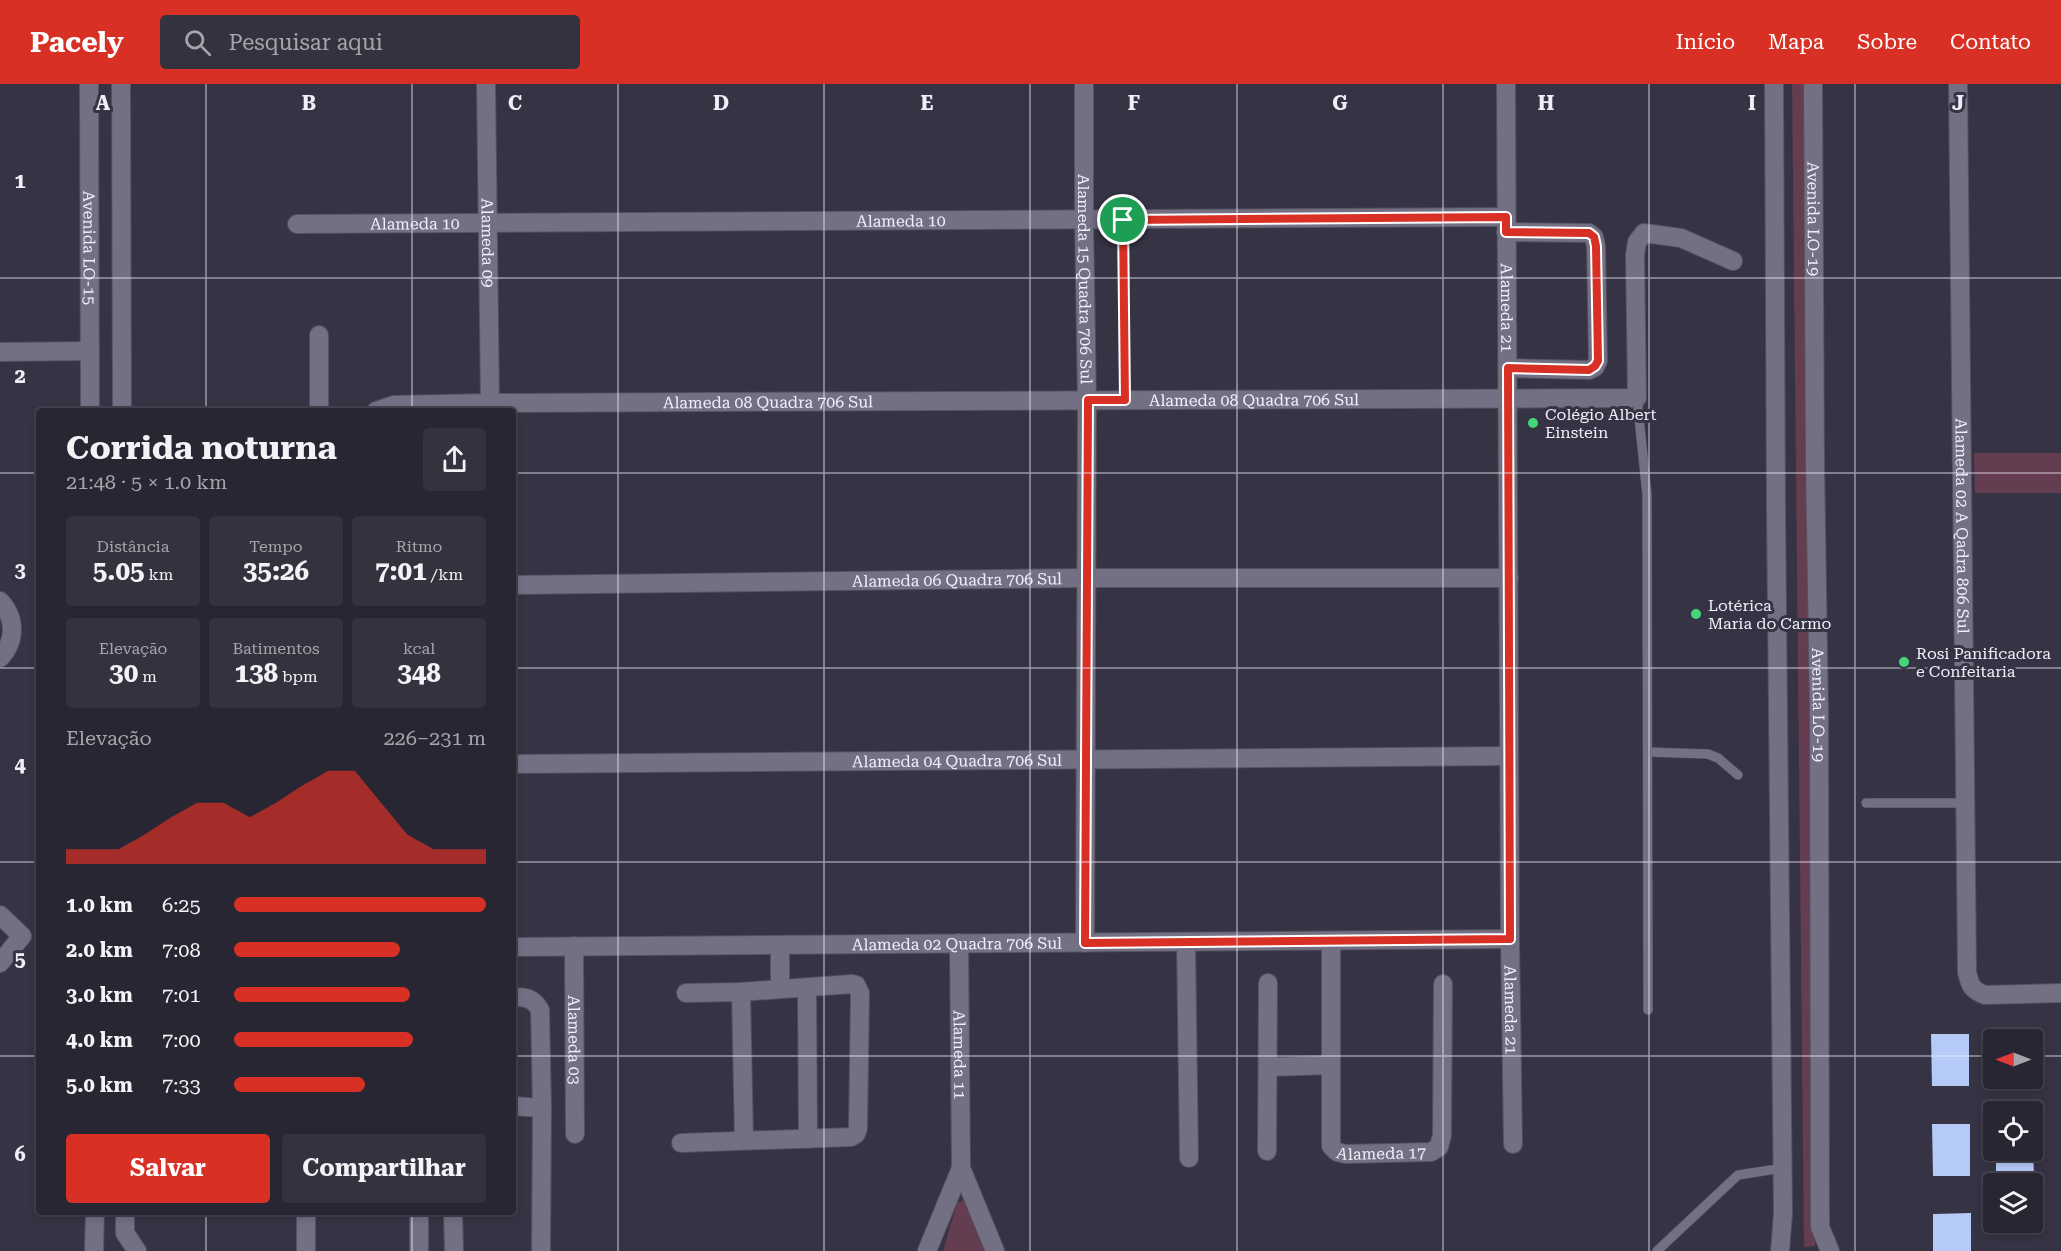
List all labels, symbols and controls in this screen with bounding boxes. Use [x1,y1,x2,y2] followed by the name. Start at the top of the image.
[160,15,580,69] search box
[30,26,124,59] text: Pacely
[181,26,214,59] icon: search
[229,30,383,55] text: Pesquisar aqui
[1676,30,1735,54] text: Início
[1768,30,1824,54] text: Mapa
[1857,30,1917,54] text: Sobre
[1950,30,2031,54] text: Contato
[96,91,111,115] text: A
[302,91,316,115] text: B
[508,91,522,115] text: C
[713,91,729,115] text: D
[921,91,934,115] text: E
[1128,91,1140,115] text: F
[1332,91,1348,115] text: G
[1538,91,1554,115] text: H
[1748,91,1756,115] text: I
[1952,91,1964,115] text: J
[1803,162,1823,276] street label: Avenida LO-19
[14,169,26,193] text: 1
[1074,174,1096,384] street label: Alameda 15 Quadra 706 Sul
[79,191,99,305] street label: Avenida LO-15
[1097,194,1148,245] pin
[477,198,498,288] street label: Alameda 09
[1106,203,1139,236] icon: arrive
[856,211,946,231] street label: Alameda 10
[370,214,460,234] street label: Alameda 10
[1497,263,1516,353] street label: Alameda 21
[14,364,26,388] text: 2
[1149,390,1359,410] street label: Alameda 08 Quadra 706 Sul
[663,392,873,412] street label: Alameda 08 Quadra 706 Sul
[1545,405,1656,442] place label: Colégio Albert Einstein
[1526,416,1540,430] marker: Colégio Albert Einstein
[1951,418,1973,634] street label: Alameda 02 A Qadra 806 Sul
[66,428,337,467] text: Corrida noturna
[423,428,486,491] button: share
[66,470,227,494] text: 21:48 · 5 × 1.0 km
[97,537,169,556] text: Distância
[249,537,303,556] text: Tempo
[396,537,442,556] text: Ritmo
[93,556,145,586] text: 5.05
[243,556,309,586] text: 35:26
[375,556,427,586] text: 7:01
[14,558,26,582] text: 3
[145,565,173,584] text: km
[427,565,463,584] text: /km
[852,569,1062,591] street label: Alameda 06 Quadra 706 Sul
[1708,596,1832,633] place label: Lotérica Maria do Carmo
[1689,607,1703,621] marker: Lotérica Maria do Carmo
[99,639,167,658] text: Elevação
[232,639,320,658] text: Batimentos
[403,639,435,658] text: kcal
[1916,644,2051,681] place label: Rosi Panificadora e Confeitaria
[1808,648,1828,762] street label: Avenida LO-19
[1897,655,1911,669] marker: Rosi Panificadora e Confeitaria
[109,658,138,688] text: 30
[234,658,278,688] text: 138
[397,658,441,688] text: 348
[138,667,157,686] text: m
[278,667,318,686] text: bpm
[66,726,152,750] text: Elevação
[383,726,486,750] text: 226–231 m
[852,751,1062,771] street label: Alameda 04 Quadra 706 Sul
[14,753,26,777] text: 4
[66,893,133,917] text: 1.0 km
[162,893,201,917] text: 6:25
[852,934,1062,954] street label: Alameda 02 Quadra 706 Sul
[66,938,133,962] text: 2.0 km
[162,938,201,962] text: 7:08
[14,947,26,971] text: 5
[1500,965,1521,1055] street label: Alameda 21
[66,983,133,1007] text: 3.0 km
[162,983,201,1007] text: 7:01
[564,995,584,1085] street label: Alameda 03
[950,1010,969,1100] street label: Alameda 11
[66,1028,133,1052] text: 4.0 km
[162,1028,201,1052] text: 7:00
[1983,1029,2043,1089] north arrow
[1983,1029,2043,1233] map controls
[66,1073,133,1097] text: 5.0 km
[162,1073,201,1097] text: 7:33
[1983,1101,2043,1161] button: locate
[66,1134,270,1203] button: Salvar
[282,1134,486,1203] button: Compartilhar
[14,1142,26,1166] text: 6
[1335,1143,1426,1164] street label: Alameda 17
[1983,1173,2043,1233] button: layers

